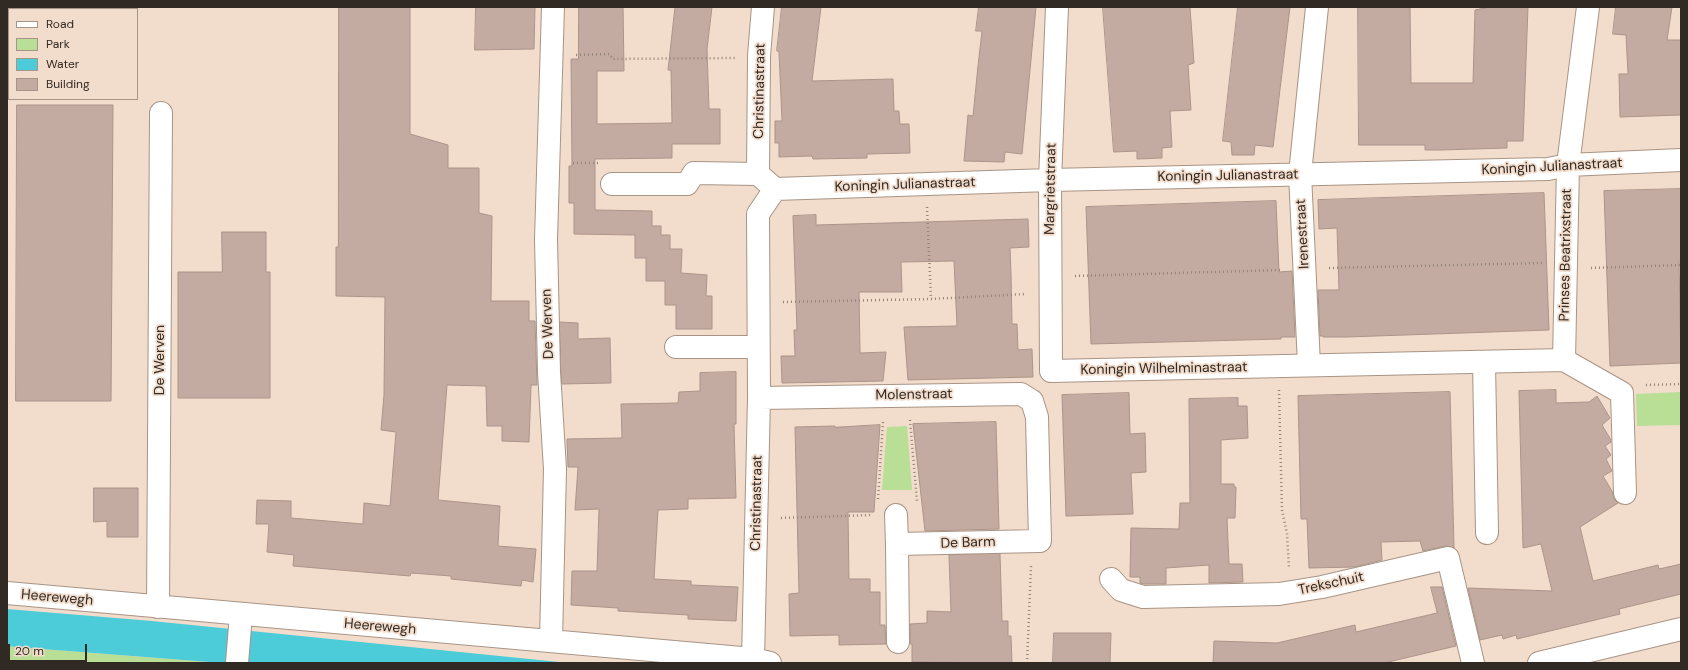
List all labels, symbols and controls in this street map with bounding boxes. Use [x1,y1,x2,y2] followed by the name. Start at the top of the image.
[8,8,138,100] legend
[46,16,74,32] text: Road
[46,36,70,52] text: Park
[751,43,769,139] street label: Christinastraat
[46,56,79,72] text: Water
[46,76,90,92] text: Building
[1042,143,1060,235] street label: Margrietstraat
[1481,155,1623,179] street label: Koningin Julianastraat
[1157,166,1299,186] street label: Koningin Julianastraat
[834,174,976,196] street label: Koningin Julianastraat
[1556,188,1576,322] street label: Prinses Beatrixstraat
[1293,199,1313,269] street label: Irenestraat
[538,289,558,359] street label: De Werven
[152,325,168,395] street label: De Werven
[1080,359,1248,379] street label: Koningin Wilhelminastraat
[875,386,953,404] street label: Molenstraat
[748,455,766,551] street label: Christinastraat
[940,534,996,552] street label: De Barm
[1297,569,1365,599] street label: Trekschuit
[20,586,94,610] street label: Heerewegh
[343,615,417,639] street label: Heerewegh
[10,636,89,662] scale bar
[15,643,44,659] text: 20 m

